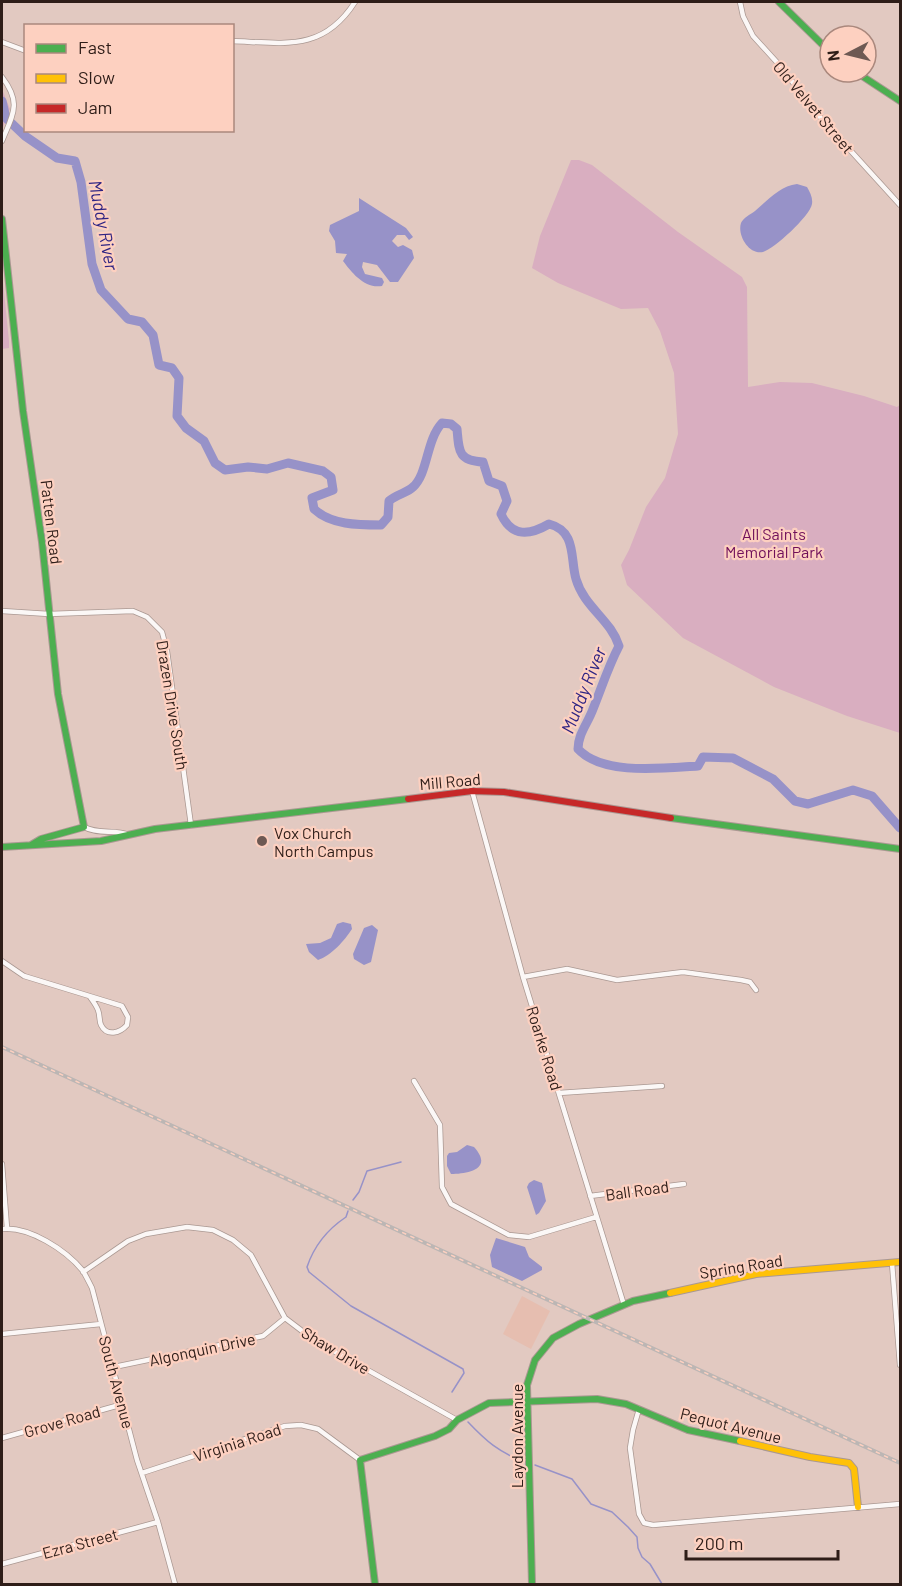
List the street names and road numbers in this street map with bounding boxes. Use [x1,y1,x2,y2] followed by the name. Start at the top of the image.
[770,57,858,157] street label: Old Velvet Street
[37,479,67,565] street label: Patten Road
[153,639,193,771] street label: Drazen Drive South
[419,769,481,793] street label: Mill Road
[523,1003,567,1093] street label: Roarke Road
[604,1176,670,1204] street label: Ball Road
[698,1250,784,1282] street label: Spring Road
[298,1322,374,1378] street label: Shaw Drive
[147,1328,257,1370] street label: Algonquin Drive
[96,1334,138,1430] street label: South Avenue
[507,1384,526,1488] street label: Laydon Avenue
[22,1401,102,1441] street label: Grove Road
[678,1403,784,1447] street label: Pequot Avenue
[191,1419,283,1465] street label: Virginia Road
[40,1524,120,1562] street label: Ezra Street

